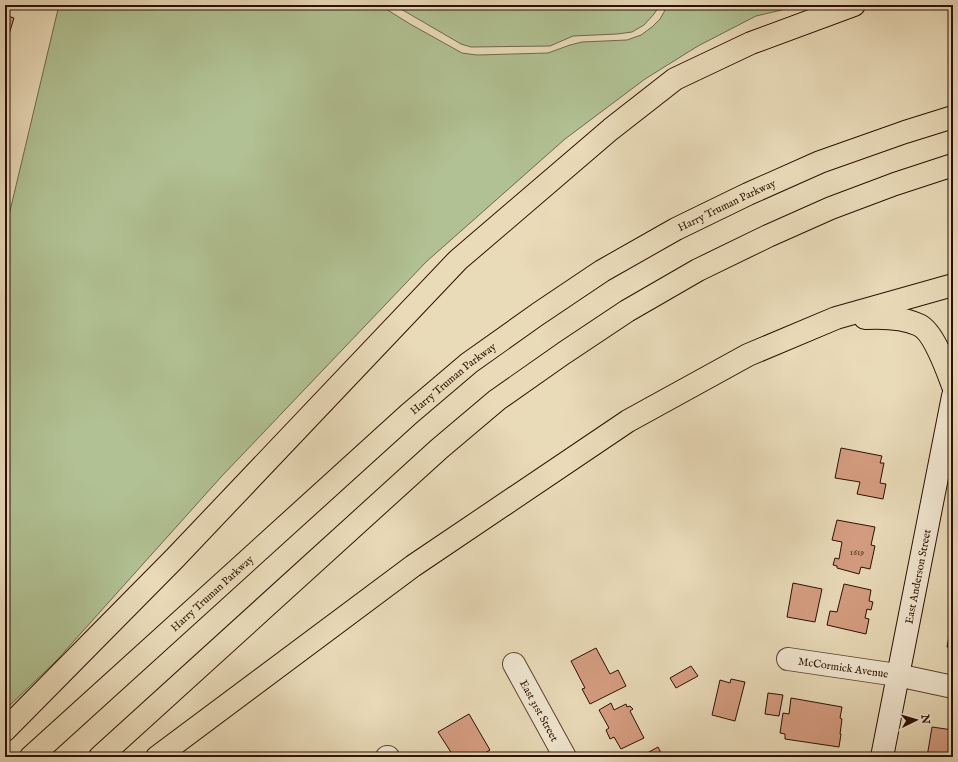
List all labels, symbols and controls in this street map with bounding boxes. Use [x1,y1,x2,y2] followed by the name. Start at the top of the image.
[676,176,779,235] street label: Harry Truman Parkway
[408,340,500,418] street label: Harry Truman Parkway
[902,528,935,625] street label: East Anderson Street
[850,547,864,558] house number: 1619
[168,552,257,635] street label: Harry Truman Parkway
[797,655,889,682] street label: McCormick Avenue
[516,678,561,744] street label: East 31st Street
[896,700,936,740] north arrow
[917,713,932,725] text: N

